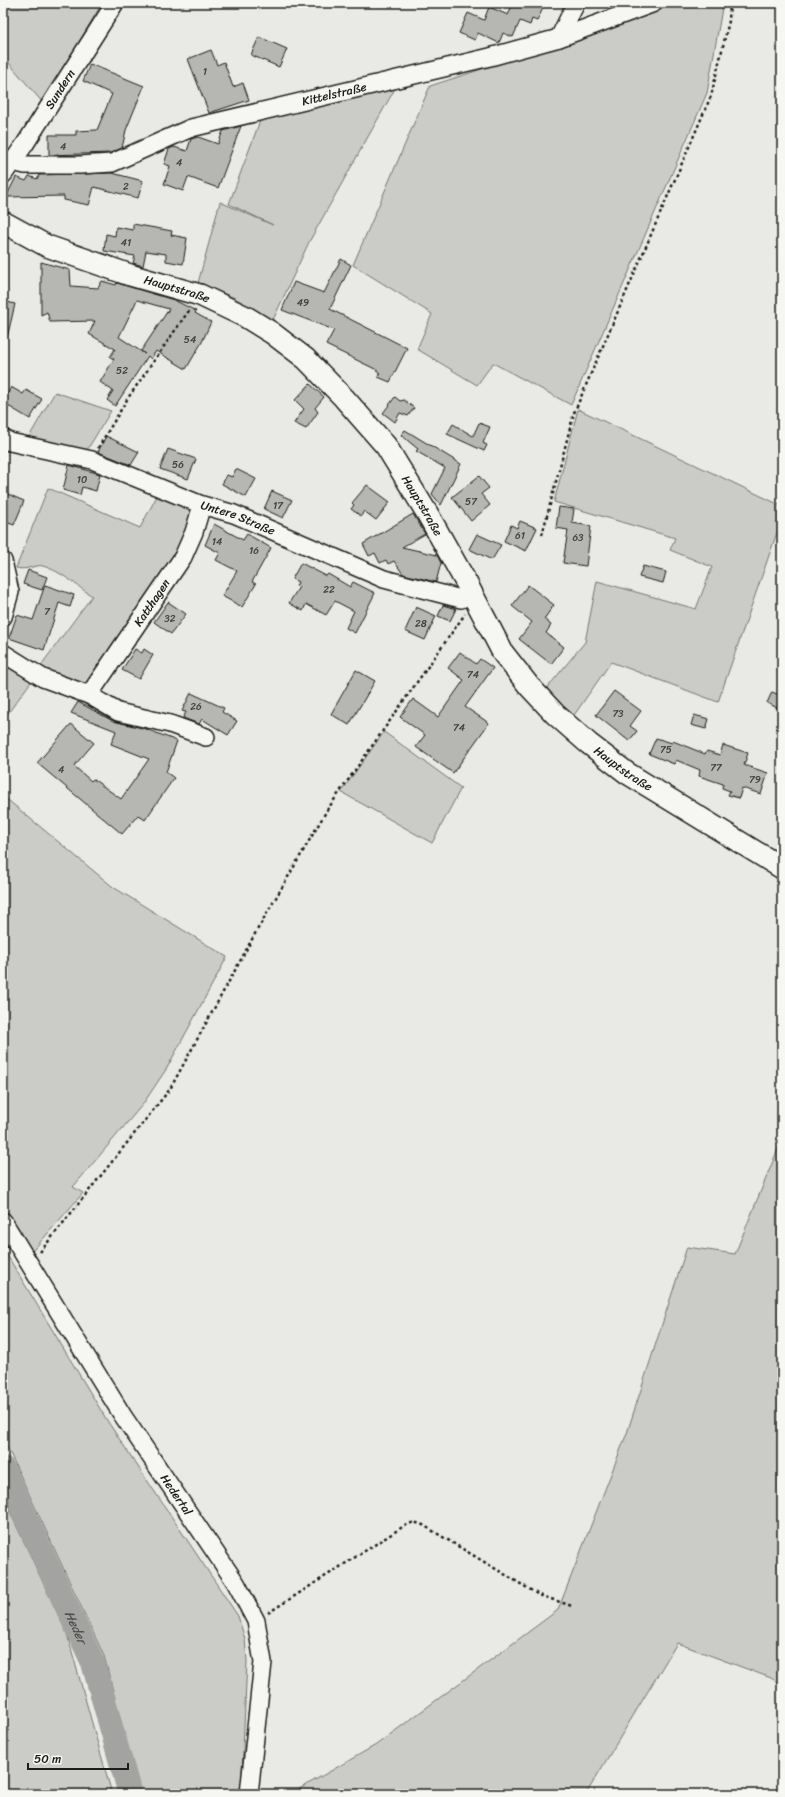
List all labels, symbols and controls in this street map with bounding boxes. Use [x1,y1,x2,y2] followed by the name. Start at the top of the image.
[203,63,207,81] house number: 1
[39,64,81,114] street label: Sundern
[300,76,369,112] street label: Kittelstraße
[60,138,66,156] house number: 4
[176,154,182,172] house number: 4
[123,178,129,196] house number: 2
[121,234,131,252] house number: 41
[141,269,214,309] street label: Hauptstraße
[297,294,309,312] house number: 49
[184,331,196,349] house number: 54
[116,362,128,380] house number: 52
[172,456,184,474] house number: 56
[77,471,87,489] house number: 10
[395,471,449,540] street label: Hauptstraße
[465,493,478,511] house number: 57
[198,494,279,542] street label: Untere Straße
[273,497,284,515] house number: 17
[515,527,525,545] house number: 61
[572,529,584,547] house number: 63
[212,533,222,551] house number: 14
[249,542,259,560] house number: 16
[128,574,176,631] street label: Katthagen
[323,581,335,599] house number: 22
[44,603,51,621] house number: 7
[164,610,176,628] house number: 32
[415,615,427,633] house number: 28
[467,666,479,684] house number: 74
[190,698,202,716] house number: 26
[612,705,624,723] house number: 73
[453,719,465,737] house number: 74
[589,740,657,797] street label: Hauptstraße
[660,741,672,759] house number: 75
[710,759,723,777] house number: 77
[58,761,64,779] house number: 4
[749,771,761,789] house number: 79
[154,1469,199,1521] street label: Hedertal
[58,1606,95,1650] water label: Heder
[28,1745,128,1771] scale bar
[34,1748,61,1770] text: 50 m

